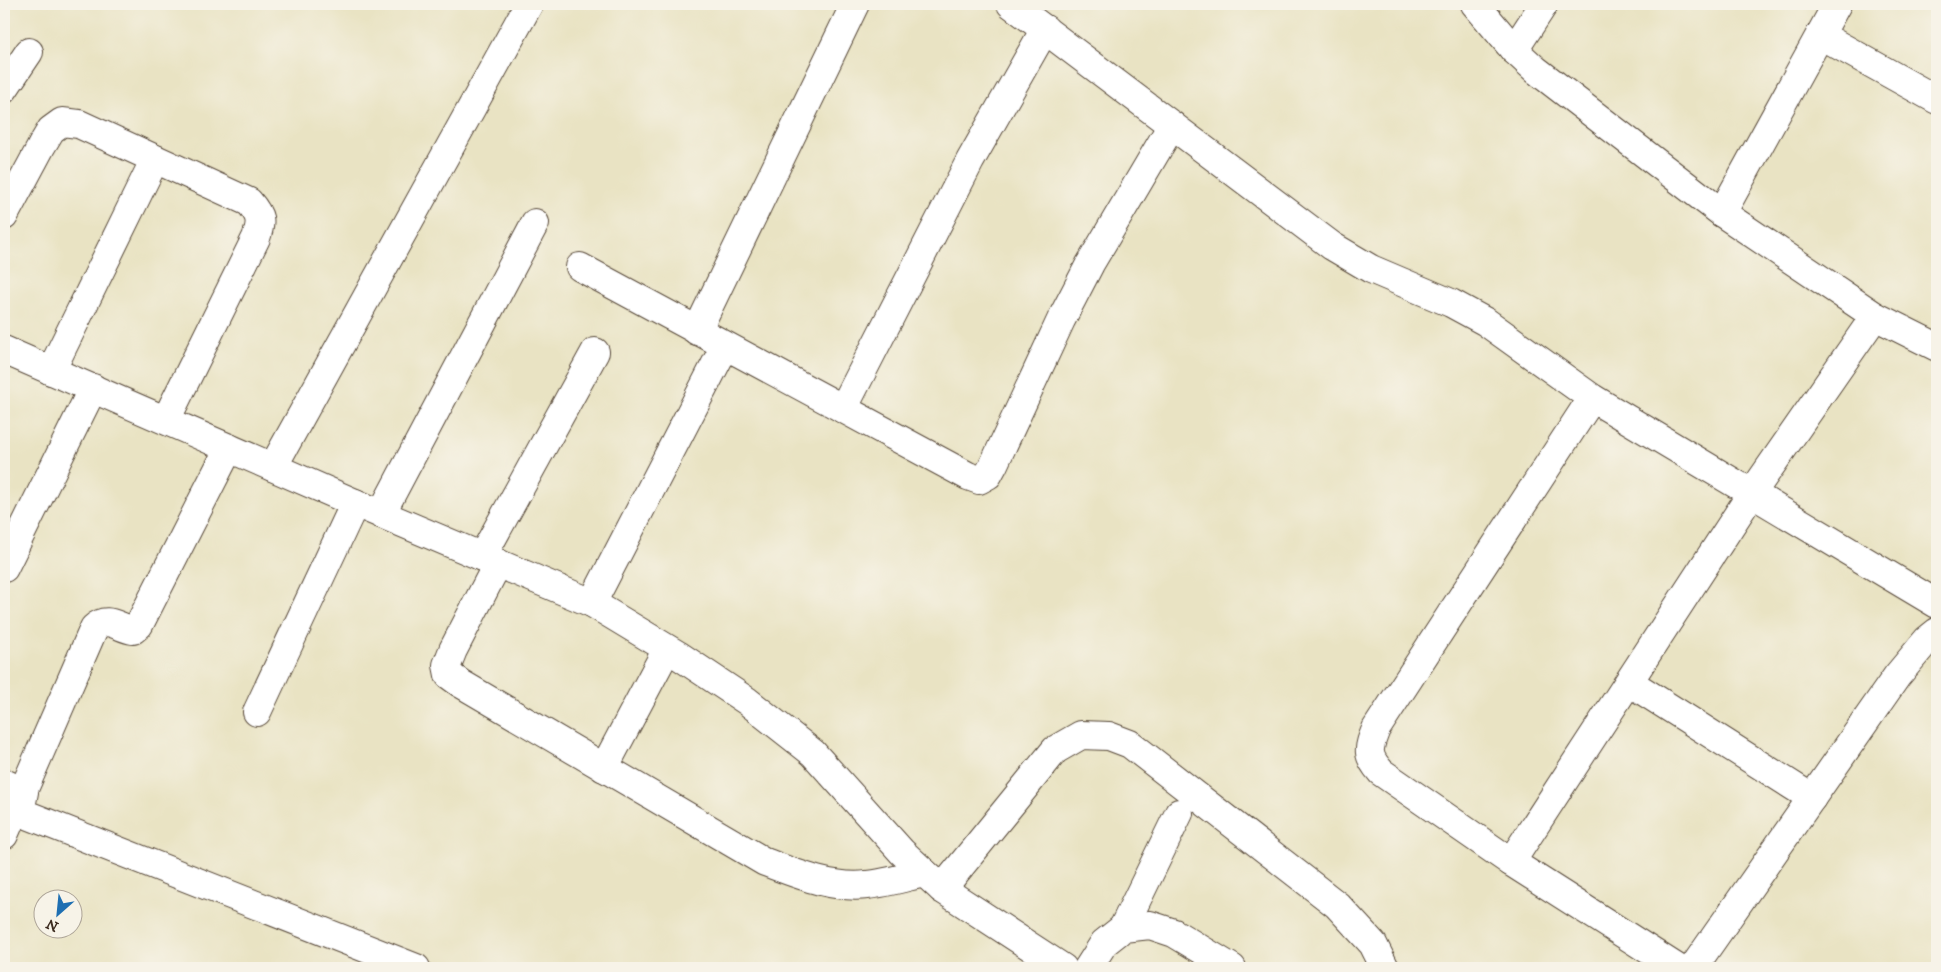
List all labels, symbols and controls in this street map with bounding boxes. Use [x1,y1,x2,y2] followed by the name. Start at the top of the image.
[32,890,82,940] north arrow
[43,914,62,935] text: N

